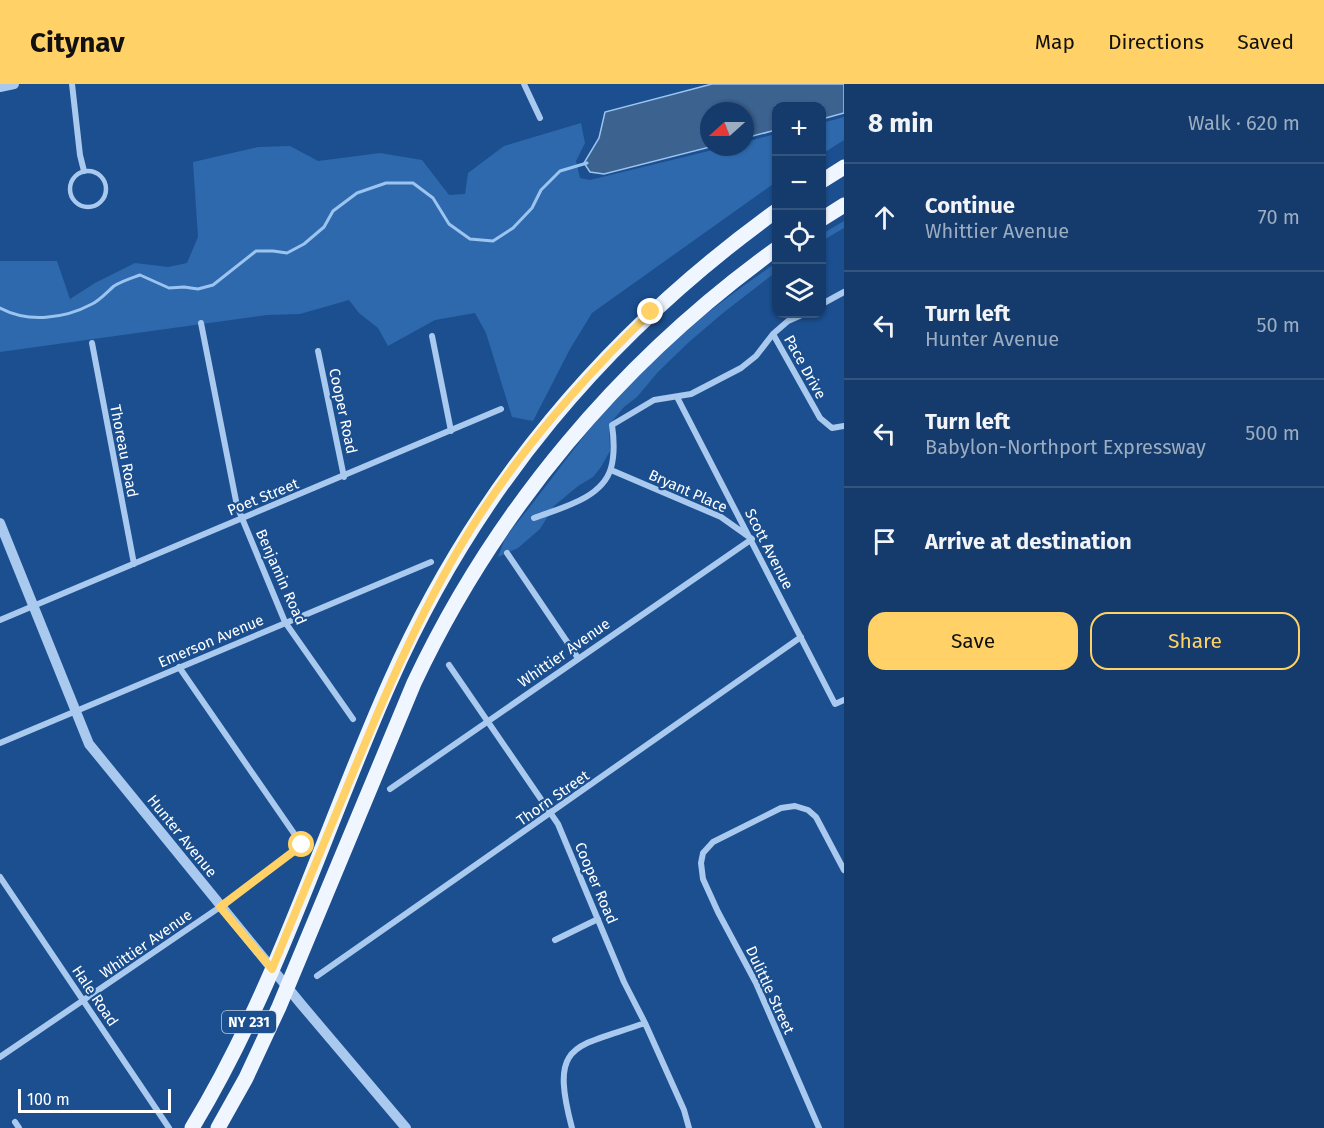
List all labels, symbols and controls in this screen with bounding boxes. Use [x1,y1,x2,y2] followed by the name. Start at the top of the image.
[30,26,125,59] text: Citynav
[1035,29,1075,55] text: Map
[1108,29,1204,55] text: Directions
[1237,29,1294,55] text: Saved
[700,102,754,156] north arrow
[772,102,826,318] map controls
[772,102,826,156] button: +
[868,108,934,139] text: 8 min
[1188,111,1300,135] text: Walk · 620 m
[772,156,826,210] button: −
[925,192,1015,219] text: Continue
[868,201,901,234] icon: ahead
[1258,205,1300,229] text: 70 m
[772,210,826,264] button: locate
[925,219,1069,243] text: Whittier Avenue
[772,264,826,318] button: layers
[637,298,663,324] route end
[925,300,1010,327] text: Turn left
[868,309,901,342] icon: left
[1256,313,1300,337] text: 50 m
[925,327,1059,351] text: Hunter Avenue
[780,332,830,402] street label: Pace Drive
[325,367,361,455] street label: Cooper Road
[106,403,142,499] street label: Thoreau Road
[925,408,1010,435] text: Turn left
[868,417,901,450] icon: left
[1245,421,1300,445] text: 500 m
[925,435,1206,459] text: Babylon-Northport Expressway
[646,466,730,516] street label: Bryant Place
[225,474,302,519] street label: Poet Street
[741,506,797,592] street label: Scott Avenue
[868,525,901,558] icon: arrive
[252,526,310,628] street label: Benjamin Road
[925,528,1132,555] text: Arrive at destination
[156,611,266,671] street label: Emerson Avenue
[868,612,1078,670] button: Save
[1090,612,1300,670] button: Share
[515,615,613,691] street label: Whittier Avenue
[513,766,593,830] street label: Thorn Street
[143,791,221,881] street label: Hunter Avenue
[288,831,314,857] route start
[571,839,621,927] street label: Cooper Road
[97,906,195,982] street label: Whittier Avenue
[742,943,798,1037] street label: Dulittle Street
[68,962,122,1030] street label: Hale Road
[222,1011,276,1033] road number: NY 231
[18,1086,171,1114] scale bar
[27,1090,70,1109] text: 100 m

